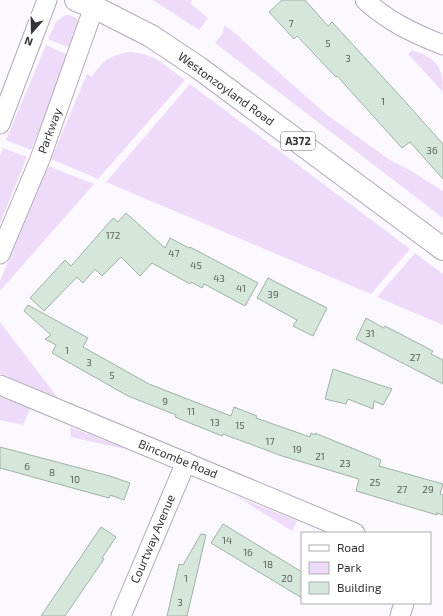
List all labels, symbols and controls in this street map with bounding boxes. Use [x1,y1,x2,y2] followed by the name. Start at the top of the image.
[12,12,52,52] north arrow
[288,17,294,29] house number: 7
[22,34,34,49] text: N
[325,37,331,49] house number: 5
[176,49,277,128] street label: Westonzoyland Road
[345,52,351,64] house number: 3
[381,95,385,107] house number: 1
[34,105,64,155] street label: Parkway
[281,132,315,150] road number: A372
[426,144,438,156] house number: 36
[106,229,121,241] house number: 172
[168,247,180,259] house number: 47
[190,259,202,271] house number: 45
[213,272,225,284] house number: 43
[236,282,246,294] house number: 41
[267,288,279,300] house number: 39
[365,327,375,339] house number: 31
[65,344,69,356] house number: 1
[410,351,420,363] house number: 27
[86,356,92,368] house number: 3
[109,369,115,381] house number: 5
[162,395,168,407] house number: 9
[187,405,195,417] house number: 11
[210,416,220,428] house number: 13
[235,419,245,431] house number: 15
[265,435,275,447] house number: 17
[137,436,220,480] street label: Bincombe Road
[292,443,302,455] house number: 19
[315,450,325,462] house number: 21
[339,457,351,469] house number: 23
[24,460,30,472] house number: 6
[49,466,55,478] house number: 8
[70,473,80,485] house number: 10
[370,476,380,488] house number: 25
[397,483,407,495] house number: 27
[422,483,434,495] house number: 29
[127,492,177,585] street label: Courtway Avenue
[301,532,431,604] legend
[222,534,232,546] house number: 14
[337,540,365,554] text: Road
[243,546,253,558] house number: 16
[263,558,273,570] house number: 18
[337,560,362,574] text: Park
[184,572,188,584] house number: 1
[281,572,293,584] house number: 20
[337,580,382,594] text: Building
[177,596,183,608] house number: 3

